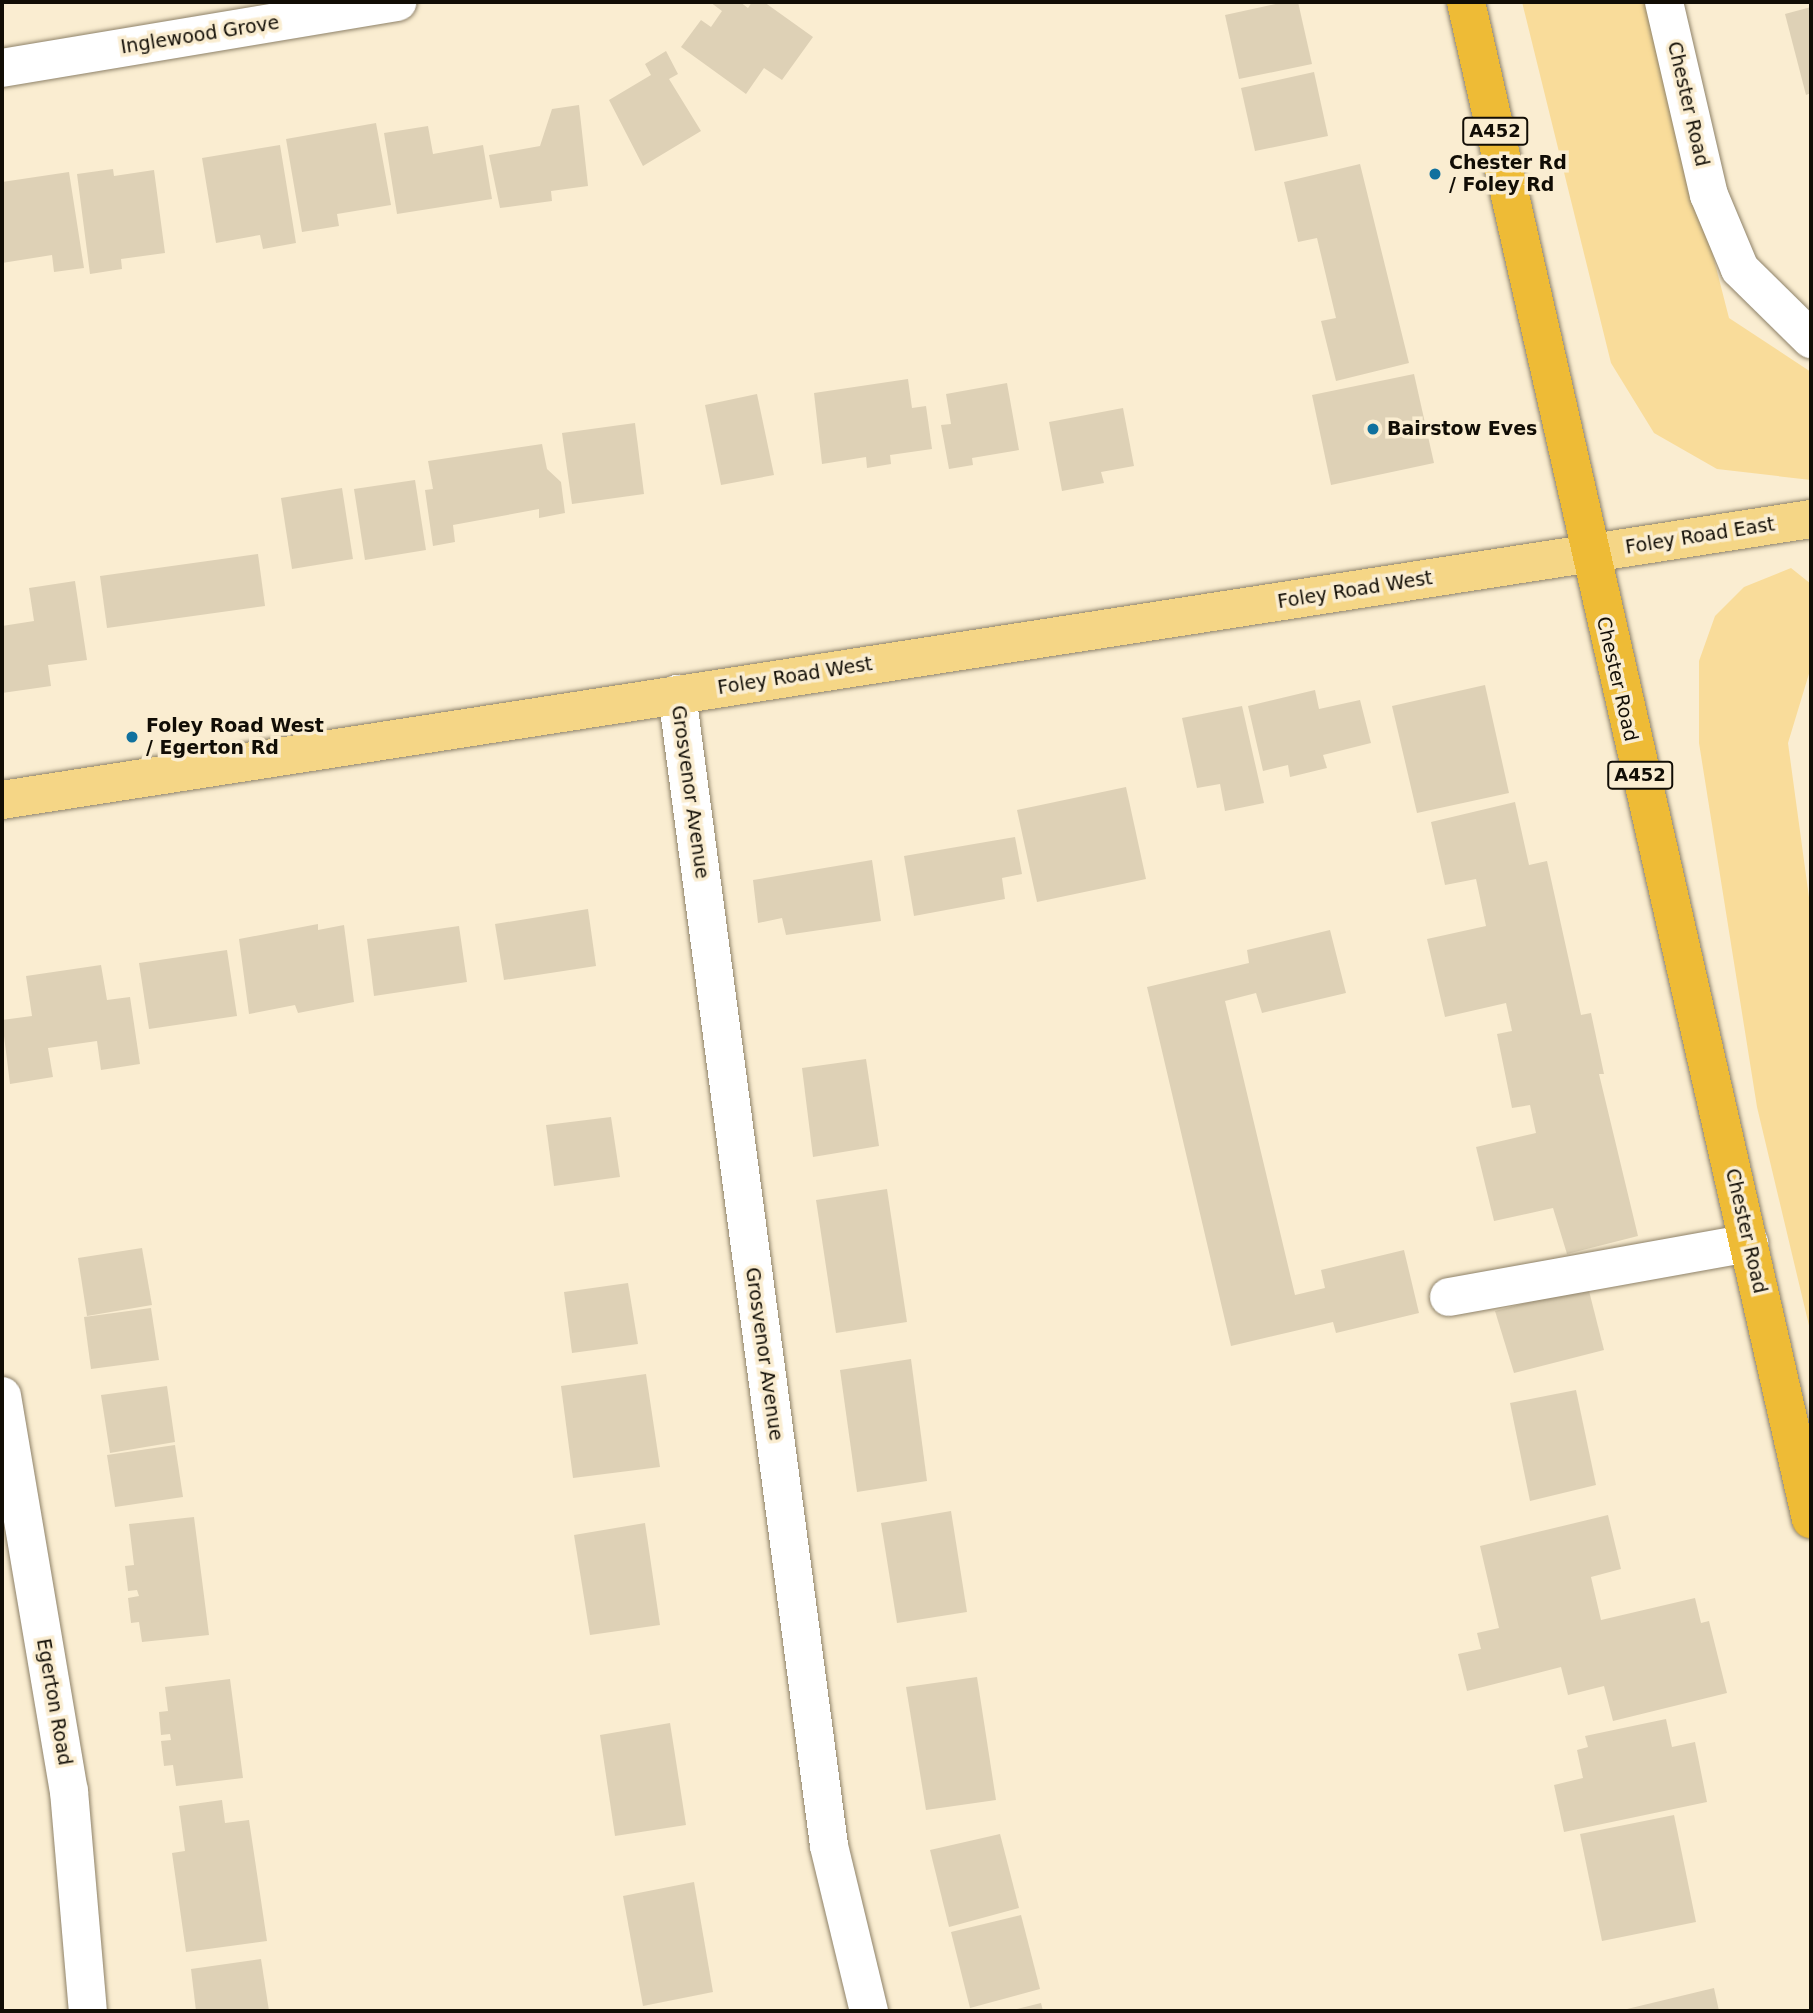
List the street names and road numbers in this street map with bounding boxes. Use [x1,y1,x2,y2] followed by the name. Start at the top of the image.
[119,11,281,59] street label: Inglewood Grove
[1663,39,1713,169] street label: Chester Road
[1462,116,1528,146] road number: A452
[1624,513,1776,559] street label: Foley Road East
[1276,566,1434,614] street label: Foley Road West
[1592,614,1642,744] street label: Chester Road
[716,652,874,700] street label: Foley Road West
[667,704,713,880] street label: Grosvenor Avenue
[1607,760,1673,790] road number: A452
[1721,1166,1771,1296] street label: Chester Road
[741,1266,787,1442] street label: Grosvenor Avenue
[32,1637,76,1767] street label: Egerton Road

